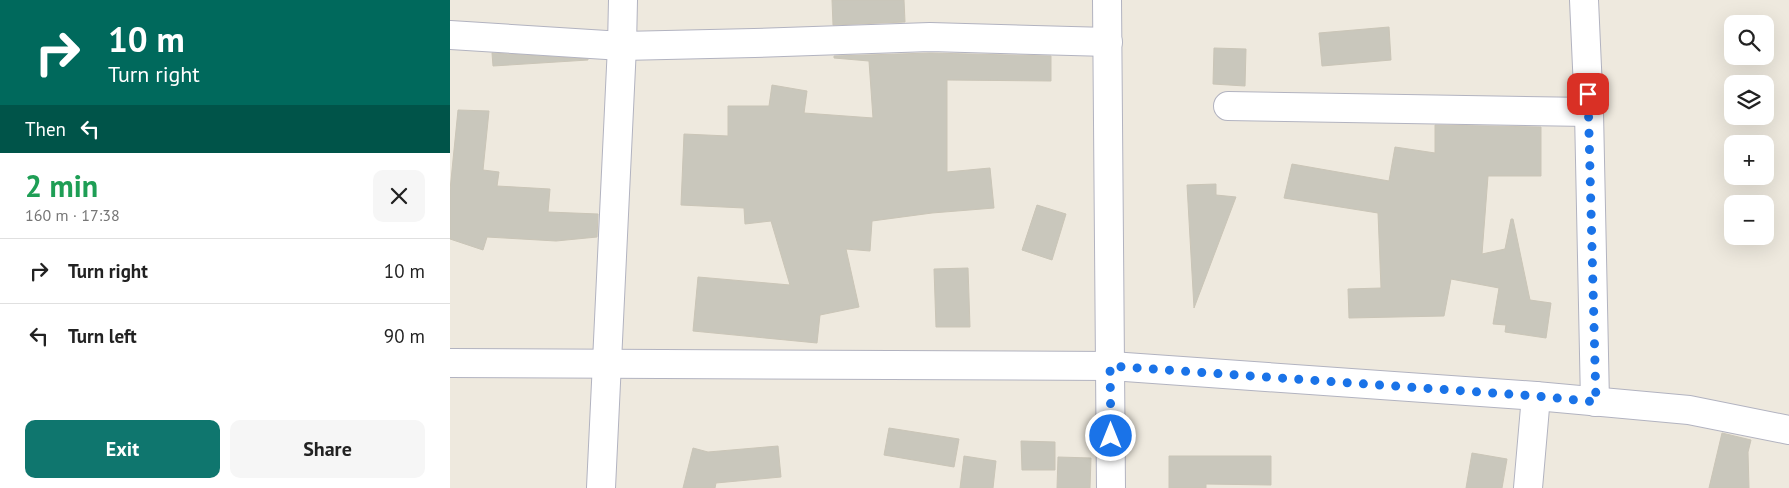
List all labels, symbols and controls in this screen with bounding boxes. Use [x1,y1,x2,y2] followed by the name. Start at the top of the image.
[1724,15,1774,245] map controls
[1724,15,1774,65] button: search
[108,16,185,62] text: 10 m
[25,20,90,85] icon: right
[108,60,200,88] text: Turn right
[1567,73,1609,115] pin
[1724,75,1774,125] button: layers
[1574,80,1602,108] icon: arrive
[76,115,104,143] icon: left
[25,117,66,141] text: Then
[1724,135,1774,185] button: +
[25,166,98,205] text: 2 min
[373,170,425,222] button: close
[1724,195,1774,245] button: −
[25,205,120,225] text: 160 m · 17:38
[25,257,53,285] icon: right
[68,259,148,283] text: Turn right
[384,259,425,283] text: 10 m
[25,322,53,350] icon: left
[68,324,137,348] text: Turn left
[384,324,425,348] text: 90 m
[1084,409,1136,461] position arrow
[25,420,220,478] button: Exit
[230,420,425,478] button: Share

